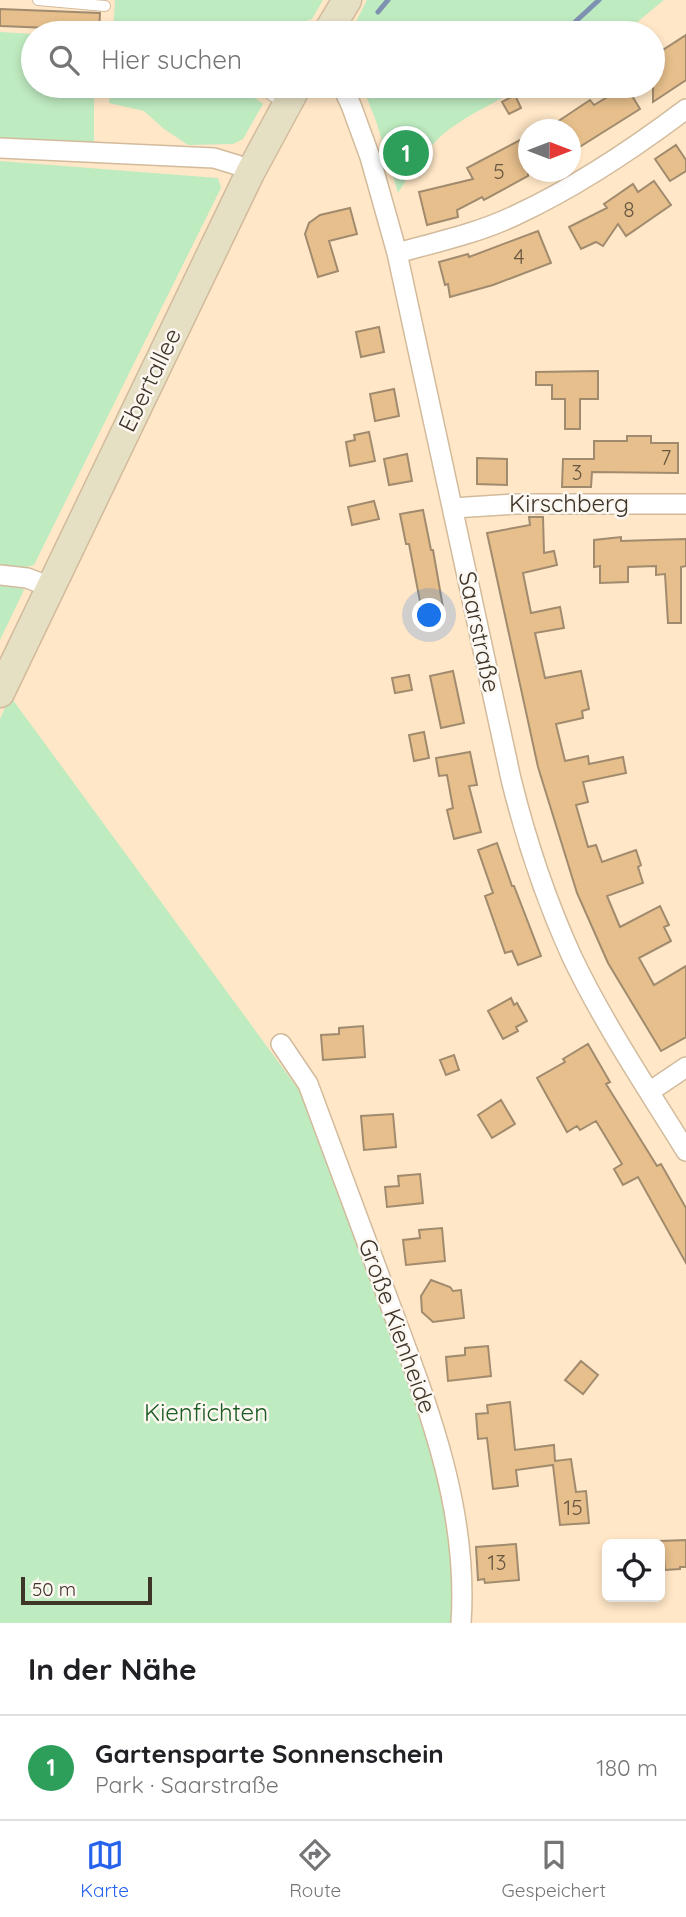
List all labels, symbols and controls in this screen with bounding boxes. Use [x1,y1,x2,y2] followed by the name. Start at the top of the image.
[21,21,665,98] search box
[45,41,83,79] icon: search
[101,43,242,76] text: Hier suchen
[518,119,581,182] north arrow
[383,127,429,179] pin: 1
[493,158,505,184] house number: 5
[623,196,635,222] house number: 8
[513,243,525,269] house number: 4
[111,323,187,436] street label: Ebertallee
[661,444,672,470] house number: 7
[571,459,583,485] house number: 3
[509,488,629,518] street label: Kirschberg
[453,568,507,695] street label: Saarstraße
[412,598,446,632] your location
[352,1234,443,1417] street label: Große Kienheide
[144,1397,268,1427] park label: Kienfichten
[563,1494,583,1520] house number: 15
[602,1539,665,1602] map controls
[602,1539,665,1602] button: locate
[488,1549,506,1575] house number: 13
[21,1574,152,1606] scale bar
[32,1577,76,1601] text: 50 m
[28,1650,197,1688] text: In der Nähe
[95,1737,444,1770] text: Gartensparte Sonnenschein
[47,1753,55,1782] text: 1
[596,1753,658,1782] text: 180 m
[95,1770,279,1799] text: Park · Saarstraße
[80,1836,129,1902] tab: Karte
[289,1836,341,1902] tab: Route
[502,1836,606,1902] tab: Gespeichert

